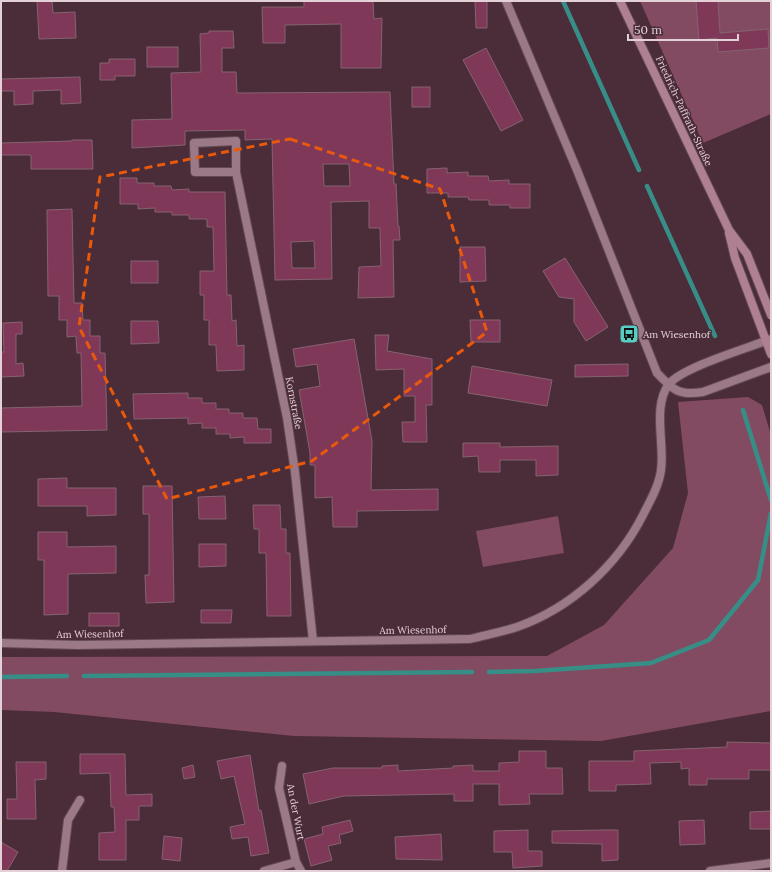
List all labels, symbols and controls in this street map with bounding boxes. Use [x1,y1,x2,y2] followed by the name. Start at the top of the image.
[628,16,738,42] scale bar
[634,22,662,37] text: 50 m
[653,54,716,169] street label: Friedrich-Paffrath-Straße
[618,323,640,345] bus stop icon: Am Wiesenhof
[642,328,711,341] place label: Am Wiesenhof
[283,376,306,431] street label: Kornstraße
[378,623,447,637] street label: Am Wiesenhof
[55,627,124,641] street label: Am Wiesenhof
[284,782,308,841] street label: An der Wurt

